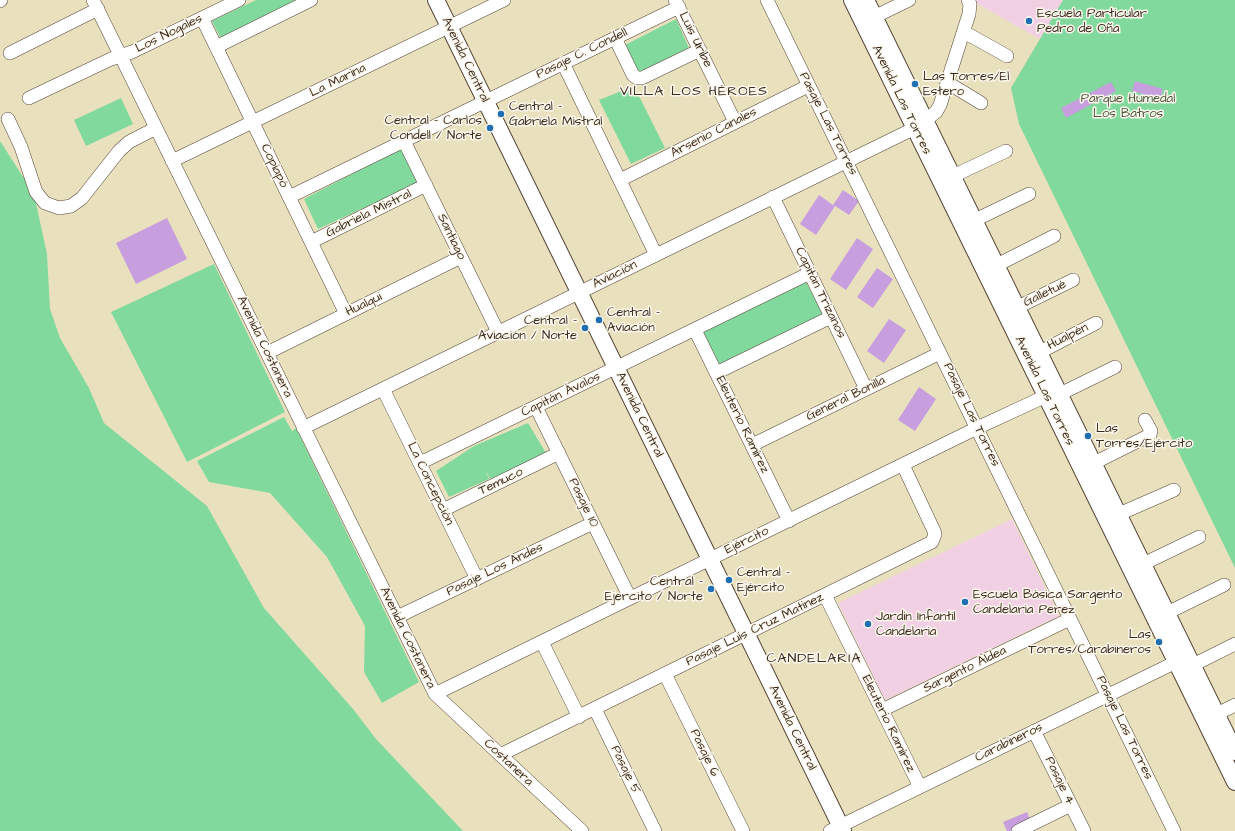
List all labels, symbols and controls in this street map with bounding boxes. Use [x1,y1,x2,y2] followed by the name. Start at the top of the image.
[1037,6,1147,37] place label: Escuela Particular Pedro de Oña
[675,10,715,70] street label: Luis Uribe
[133,11,205,57] street label: Los Nogales
[438,15,492,105] street label: Avenida Central
[1024,16,1034,26] marker: Escuela Particular Pedro de Oña
[534,25,630,83] street label: Pasaje C. Condell
[868,43,934,157] street label: Avenida Las Torres
[307,61,369,101] street label: La Marina
[923,69,1009,100] place label: Las Torres/El Estero
[795,70,861,178] street label: Pasaje Las Torres
[910,79,920,89] marker: Las Torres/El Estero
[620,84,768,100] district label: VILLA LOS HÉROES
[1081,91,1175,122] park label: Parque Humedal Los Batros
[509,99,602,130] place label: Central - Gabriela Mistral
[668,105,760,161] street label: Arsenio Canales
[496,109,506,119] marker: Central - Gabriela Mistral
[385,113,482,144] place label: Central - Carlos Condell / Norte
[485,123,495,133] marker: Central - Carlos Condell / Norte
[257,142,291,190] street label: Copiapó
[324,187,414,241] street label: Gabriela Mistral
[433,211,469,263] street label: Santiago
[791,245,849,341] street label: Capitán Trizanos
[590,258,640,292] street label: Aviación
[1021,277,1069,311] street label: Galletué
[343,290,385,320] street label: Hualqui
[233,294,295,400] street label: Avenida Costanera
[607,305,660,336] place label: Central - Aviación
[478,313,577,344] place label: Central - Aviación / Norte
[594,315,604,325] marker: Central - Aviación
[1045,320,1091,354] street label: Hualpén
[580,323,590,333] marker: Central - Aviación / Norte
[1011,334,1077,448] street label: Avenida Las Torres
[939,361,1003,469] street label: Pasaje Las Torres
[519,369,603,421] street label: Capitán Ávalos
[612,370,666,460] street label: Avenida Central
[804,373,888,425] street label: General Bonilla
[712,374,772,476] street label: Eleuterio Ramírez
[1096,421,1192,452] place label: Las Torres/Ejército
[1083,431,1093,441] marker: Las Torres/Ejército
[403,440,457,528] street label: La Concepción
[476,465,526,499] street label: Temuco
[564,476,602,530] street label: Pasaje 10
[722,524,772,558] street label: Ejército
[444,540,546,600] street label: Pasaje Los Andes
[737,565,790,596] place label: Central - Ejército
[605,574,703,605] place label: Central - Ejercito / Norte
[724,575,734,585] marker: Central - Ejército
[706,584,716,594] marker: Central - Ejercito / Norte
[376,585,438,691] street label: Avenida Costanera
[973,587,1122,618] place label: Escuela Básica Sargento Candelaria Perez
[684,590,826,670] street label: Pasaje Luís Cruz Matinez
[960,597,970,607] marker: Escuela Básica Sargento Candelaria Perez
[876,609,956,640] place label: Jardín Infantil Candelaria
[863,619,873,629] marker: Jardín Infantil Candelaria
[1028,627,1151,658] place label: Las Torres/Carabineros
[1154,637,1164,647] marker: Las Torres/Carabineros
[921,643,1009,697] street label: Sargento Aldea
[767,651,861,667] district label: CANDELARIA
[858,673,918,775] street label: Eleuterio Ramírez
[1092,674,1156,782] street label: Pasaje Las Torres
[765,683,819,773] street label: Avenida Central
[973,720,1045,766] street label: Carabineros
[686,727,722,779] street label: Pasaje 6
[480,736,536,790] street label: Costanera
[607,743,643,797] street label: Pasaje 5
[1041,754,1077,808] street label: Pasaje 4

